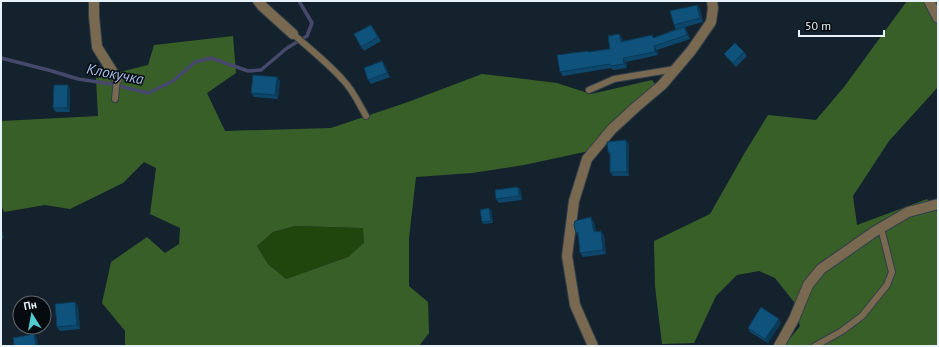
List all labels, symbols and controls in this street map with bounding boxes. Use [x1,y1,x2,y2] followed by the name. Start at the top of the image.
[799,12,884,38] scale bar
[805,18,831,33] text: 50 m
[85,59,146,88] water label: Клокучка
[12,295,52,335] north arrow
[22,297,38,313] text: Пн

